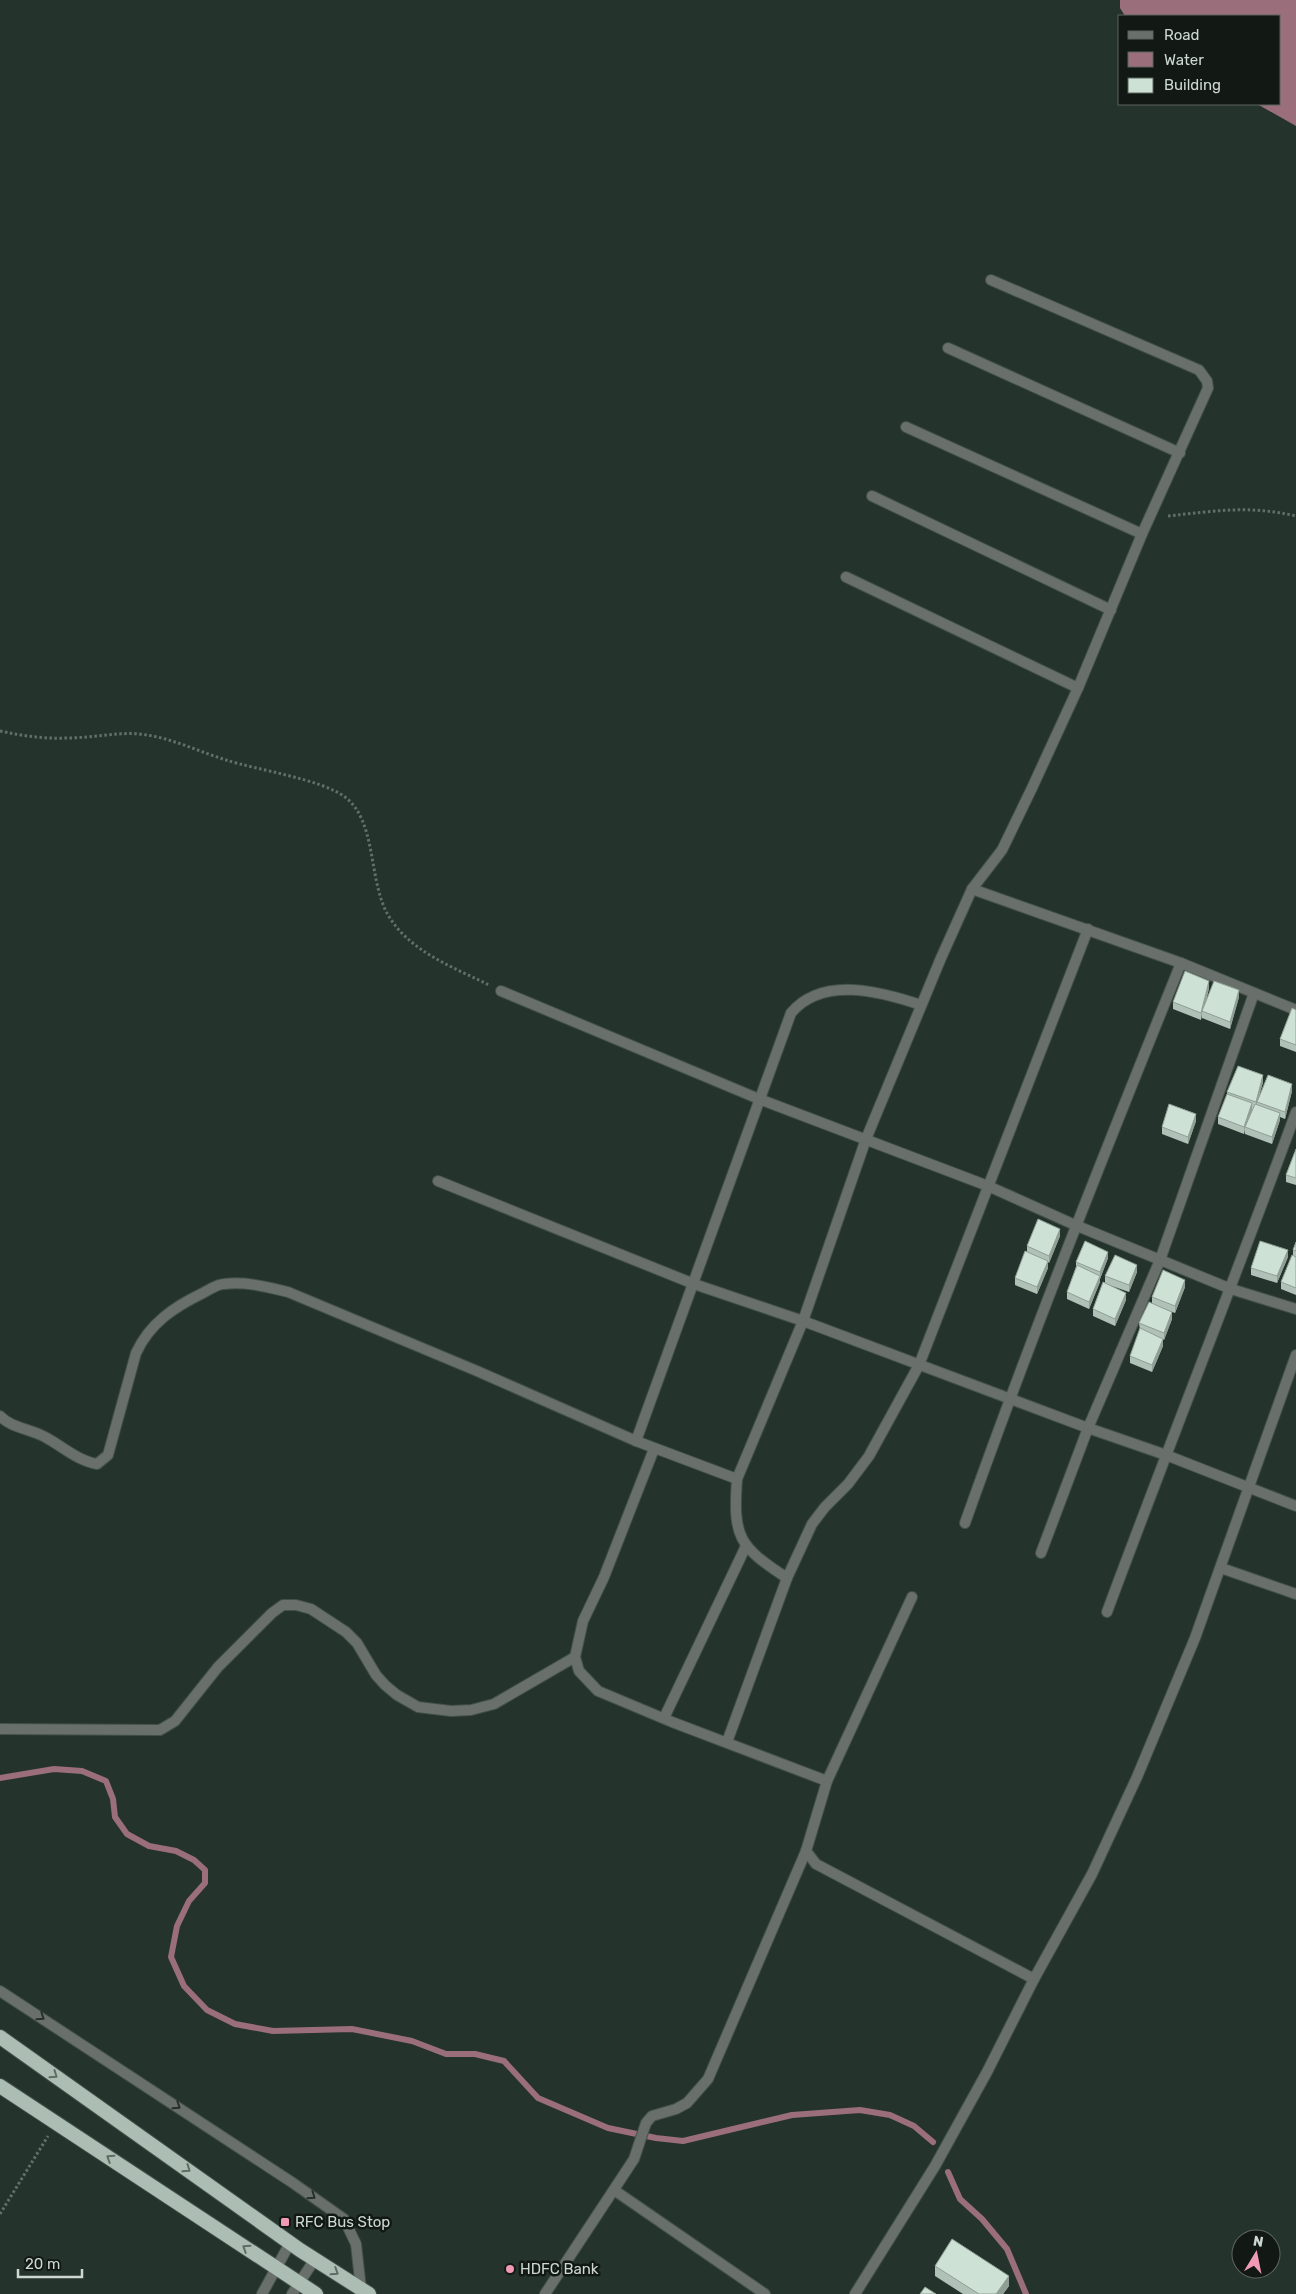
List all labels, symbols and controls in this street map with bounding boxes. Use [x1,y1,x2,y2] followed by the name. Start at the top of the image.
[1118,15,1281,105] legend
[1164,26,1200,44] text: Road
[1164,51,1204,69] text: Water
[1164,76,1221,94] text: Building
[35,2011,44,2021] one-way arrow
[48,2069,58,2078] one-way arrow
[171,2100,180,2110] one-way arrow
[107,2155,116,2164] one-way arrow
[181,2163,191,2172] one-way arrow
[306,2190,316,2199] one-way arrow
[295,2213,390,2231] place label: RFC Bus Stop
[279,2216,291,2228] marker: RFC Bus Stop
[1231,2229,1281,2279] north arrow
[1252,2232,1265,2251] text: N
[242,2244,251,2254] one-way arrow
[18,2246,81,2278] scale bar
[25,2255,60,2273] text: 20 m
[520,2260,599,2278] place label: HDFC Bank
[504,2263,516,2275] marker: HDFC Bank
[329,2266,338,2275] one-way arrow

